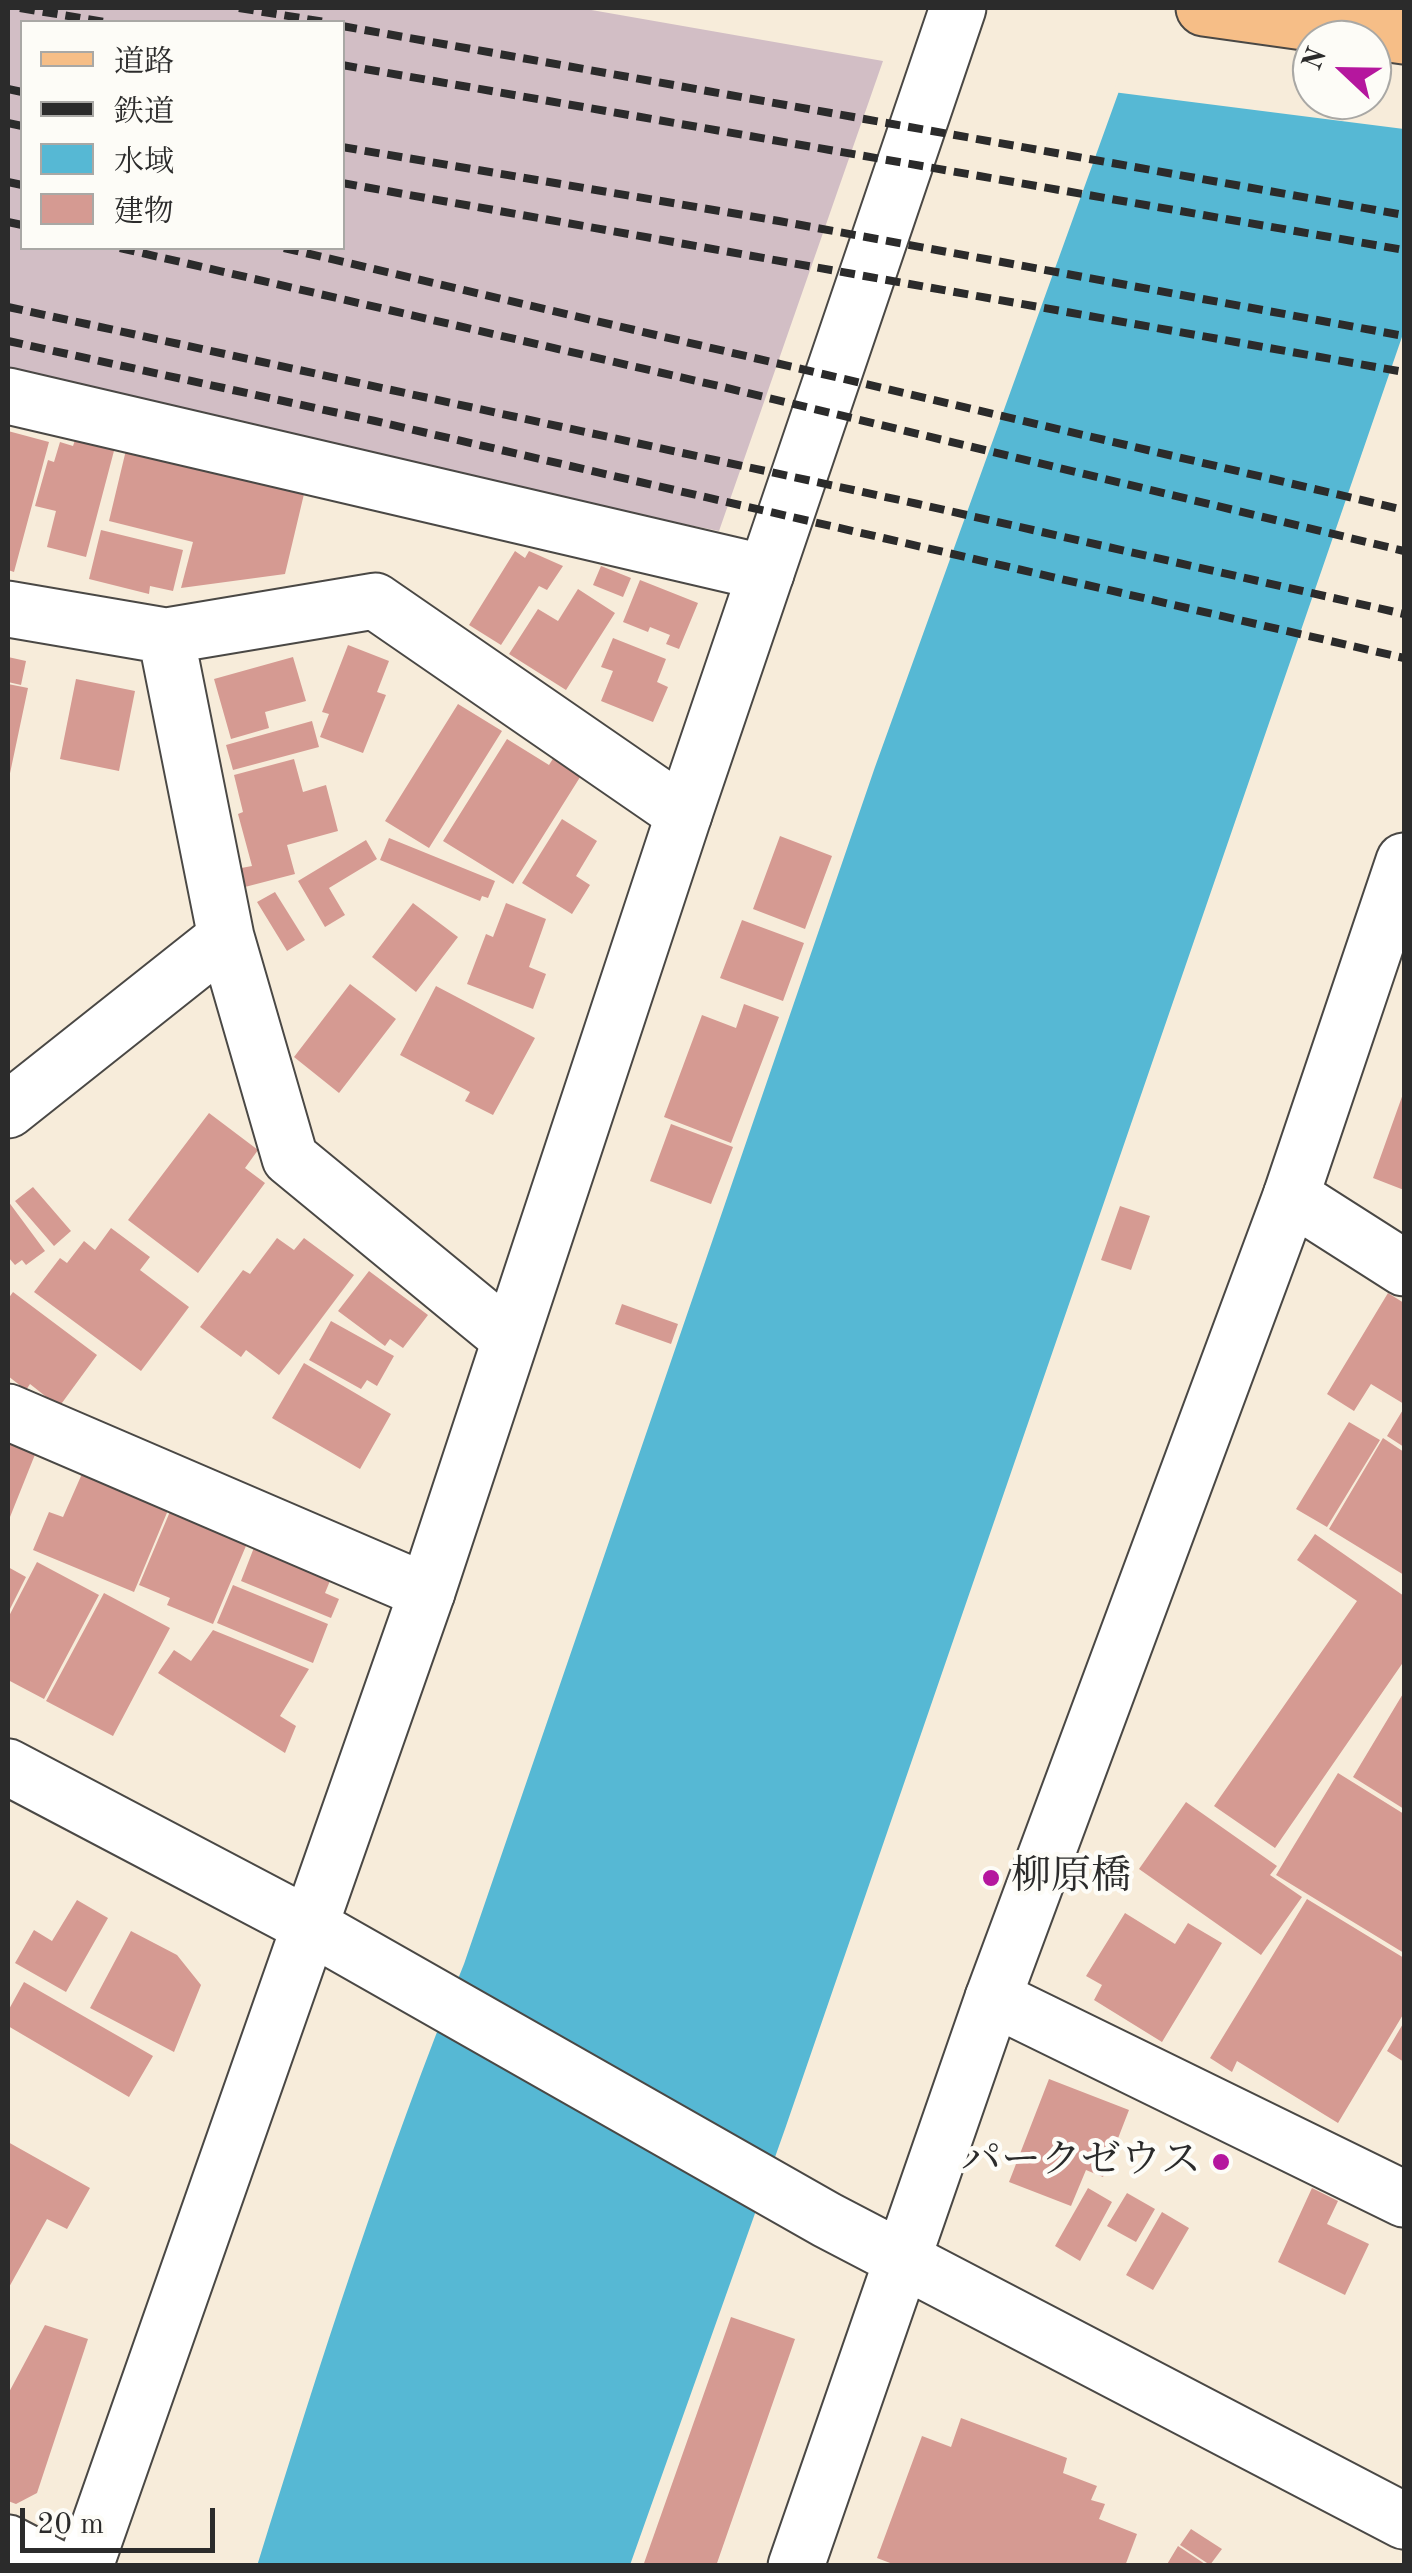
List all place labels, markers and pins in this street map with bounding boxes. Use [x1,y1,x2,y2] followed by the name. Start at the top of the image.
[1011,1854,1131,1902] place label: 柳原橋
[980,1867,1002,1889] marker: 柳原橋
[961,2138,1201,2186] place label: パークゼウス
[1210,2151,1232,2173] marker: パークゼウス

